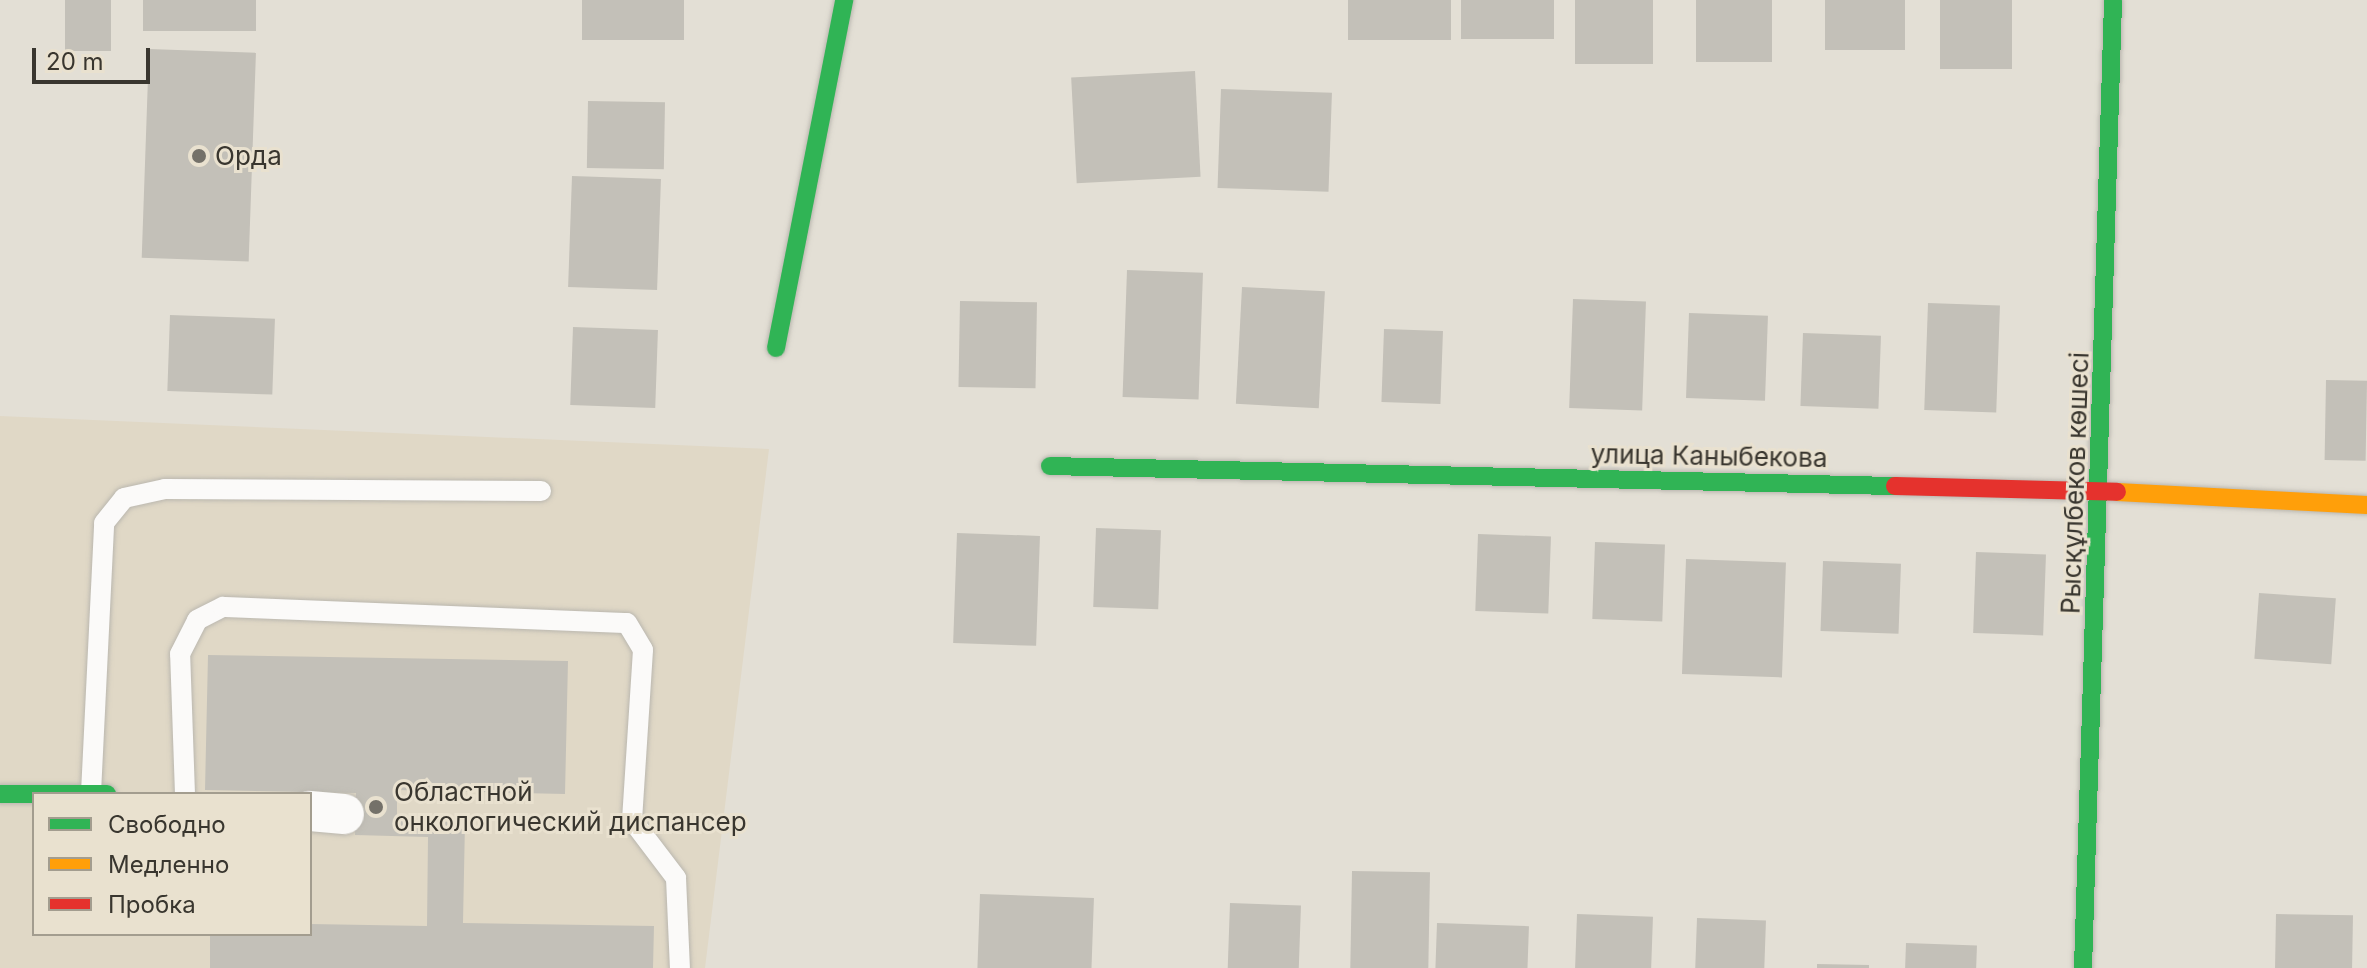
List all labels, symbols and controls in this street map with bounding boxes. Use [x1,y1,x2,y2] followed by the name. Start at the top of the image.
[36,32,154,82] scale bar
[46,47,104,76] text: 20 m
[215,140,282,172] place label: Орда
[190,147,208,165] marker: Орда
[2055,352,2095,614] street label: Рысқұлбеков көшесі
[1590,438,1828,474] street label: улица Каныбекова
[394,776,747,838] place label: Областной онкологический диспансер
[32,792,312,936] legend
[365,796,387,818] marker: Областной онкологический диспансер
[108,810,226,839] text: Свободно
[108,850,229,879] text: Медленно
[108,890,196,919] text: Пробка

